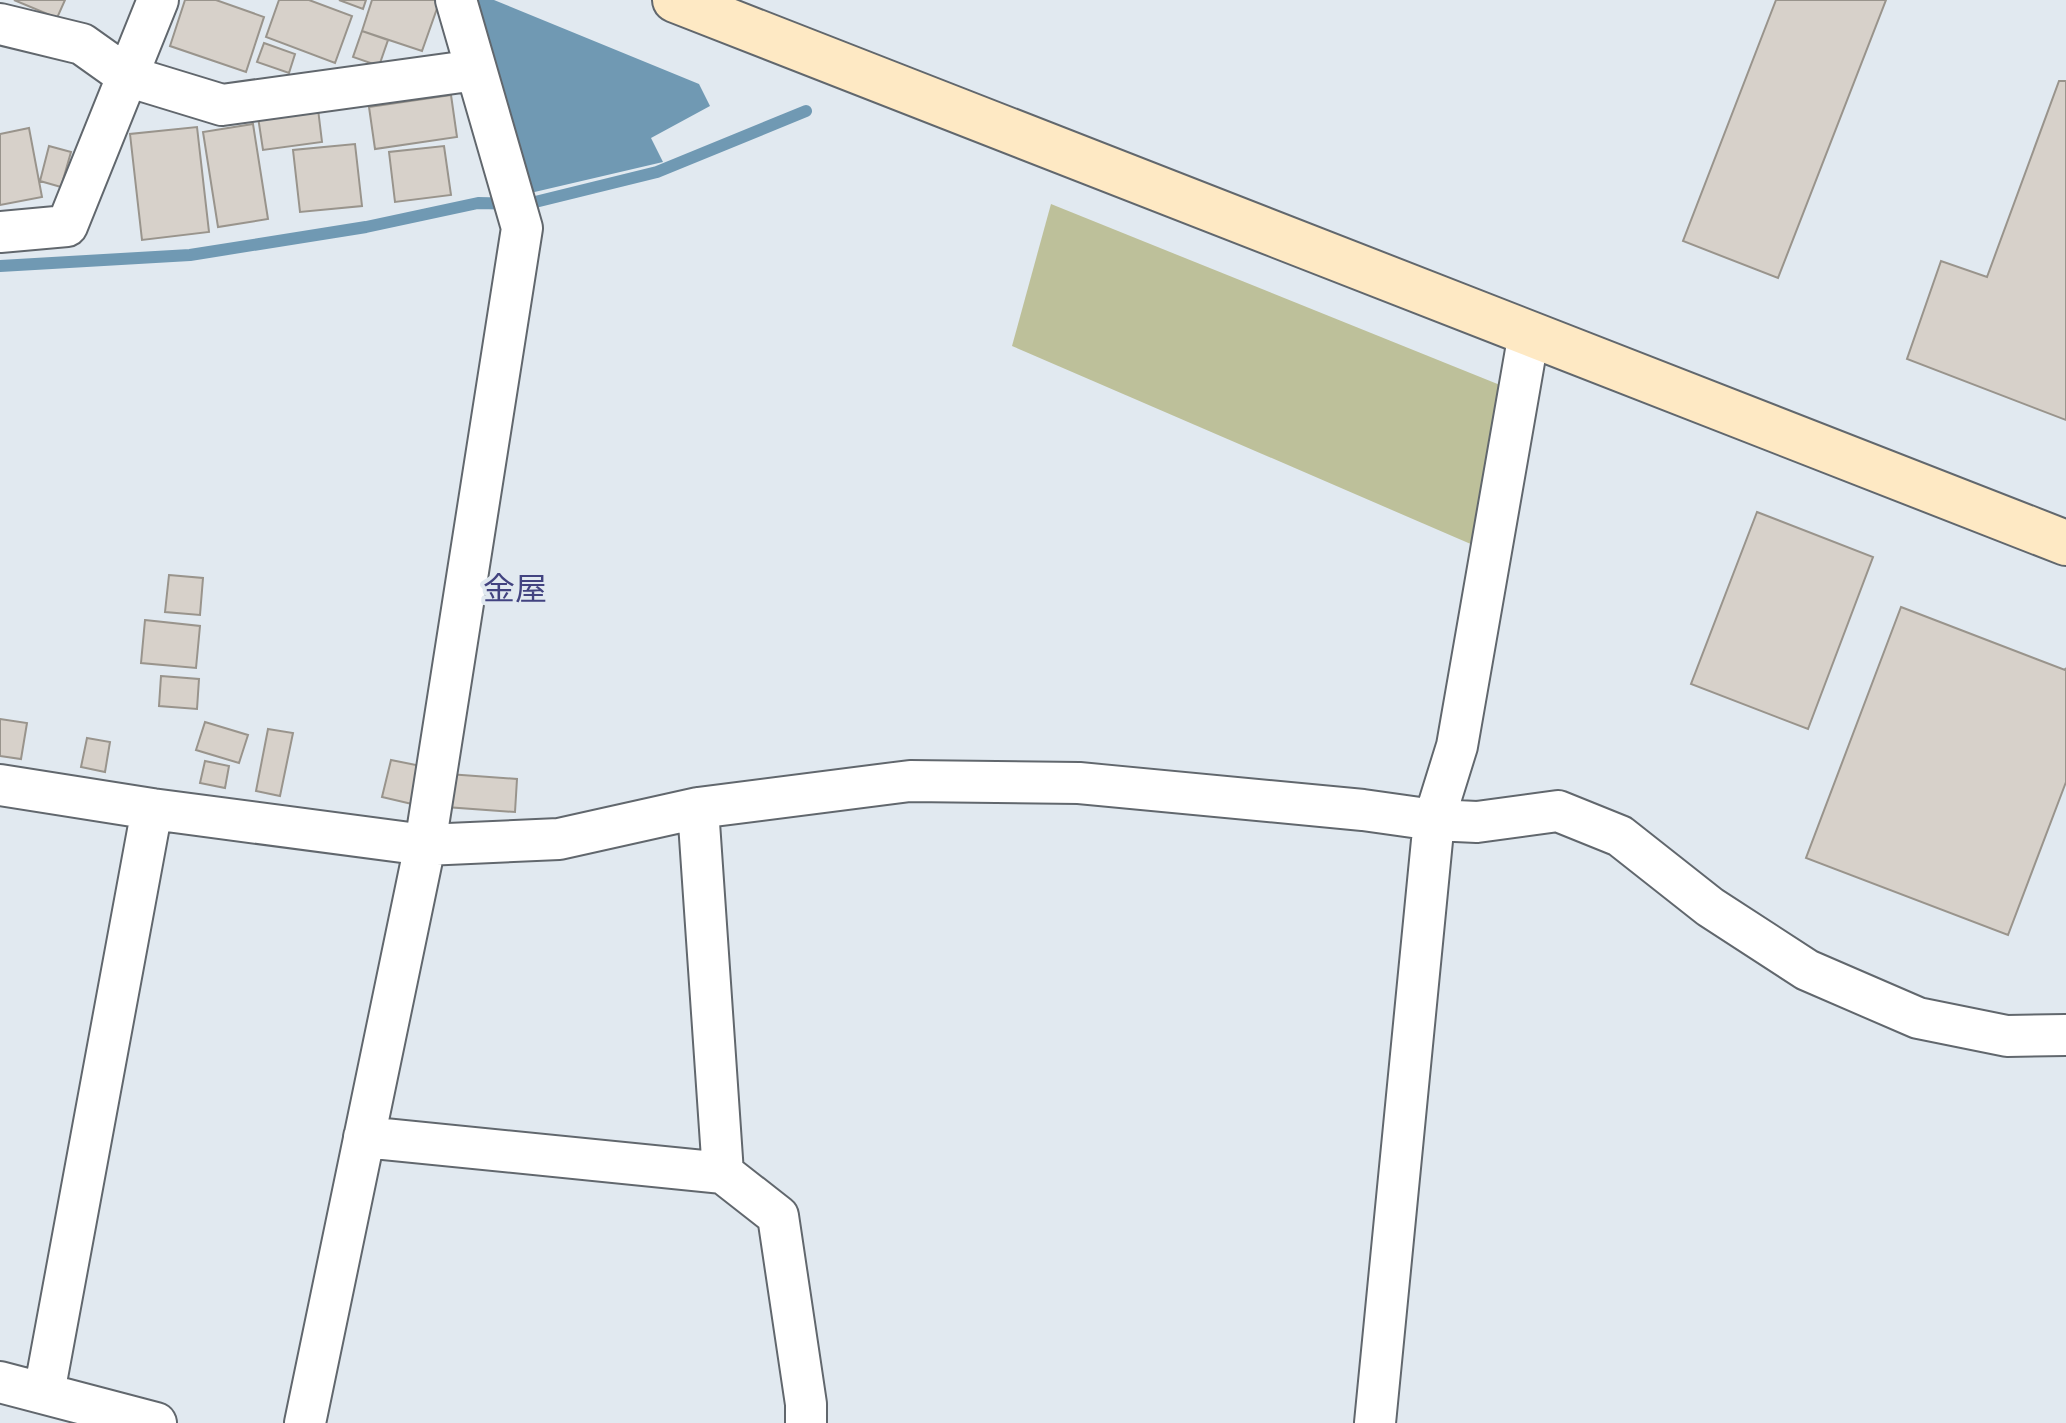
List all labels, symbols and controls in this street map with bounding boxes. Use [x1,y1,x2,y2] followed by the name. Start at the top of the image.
[483,571,547,608] district label: 金屋

